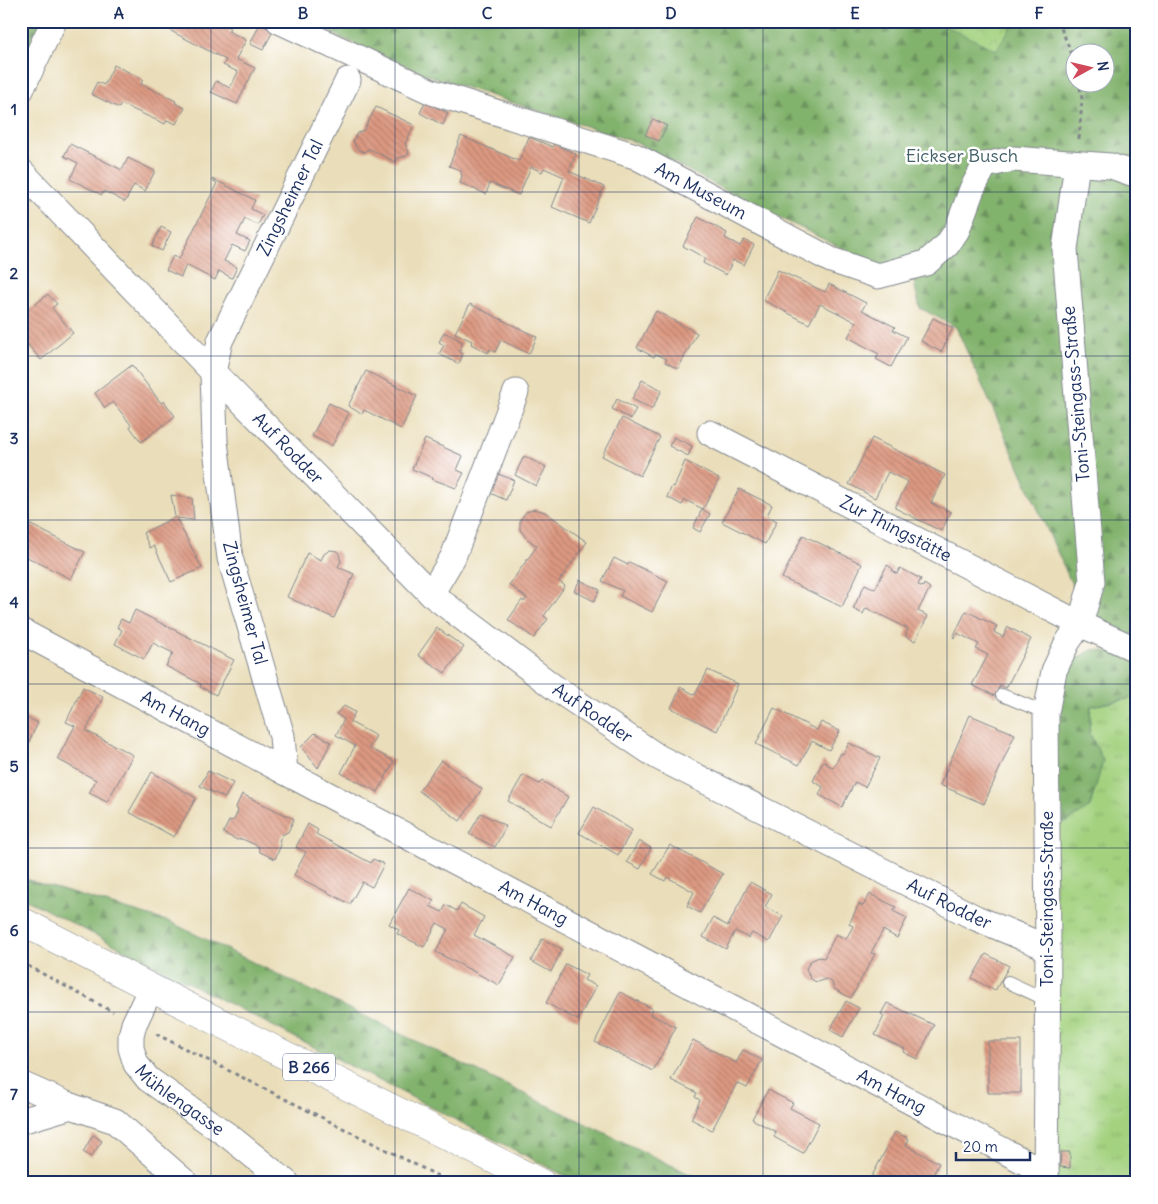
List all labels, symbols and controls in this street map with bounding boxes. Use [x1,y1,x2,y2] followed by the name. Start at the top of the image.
[114,3,124,23] text: A
[298,3,309,23] text: B
[482,3,493,23] text: C
[665,3,677,23] text: D
[850,3,860,23] text: E
[1034,3,1044,23] text: F
[1066,42,1116,92] north arrow
[1093,60,1112,72] text: N
[11,99,17,119] text: 1
[252,135,328,259] street label: Zingsheimer Tal
[906,144,1018,167] park label: Eickser Busch
[651,157,751,224] street label: Am Museum
[10,263,19,283] text: 2
[1056,305,1095,483] street label: Toni-Steingass-Straße
[248,407,329,489] street label: Auf Rodder
[9,428,19,448] text: 3
[836,490,956,567] street label: Zur Thingstätte
[218,539,273,667] street label: Zingsheimer Tal
[9,592,19,612] text: 4
[548,678,638,748] street label: Auf Rodder
[137,685,214,741] street label: Am Hang
[9,756,19,776] text: 5
[1035,811,1058,987] street label: Toni-Steingass-Straße
[903,873,996,934] street label: Auf Rodder
[495,875,572,930] street label: Am Hang
[9,920,19,940] text: 6
[283,1054,335,1080] road number: B 266
[130,1060,229,1140] street label: Mühlengasse
[853,1063,931,1119] street label: Am Hang
[10,1084,18,1104] text: 7
[956,1129,1029,1161] scale bar
[963,1137,998,1156] text: 20 m

